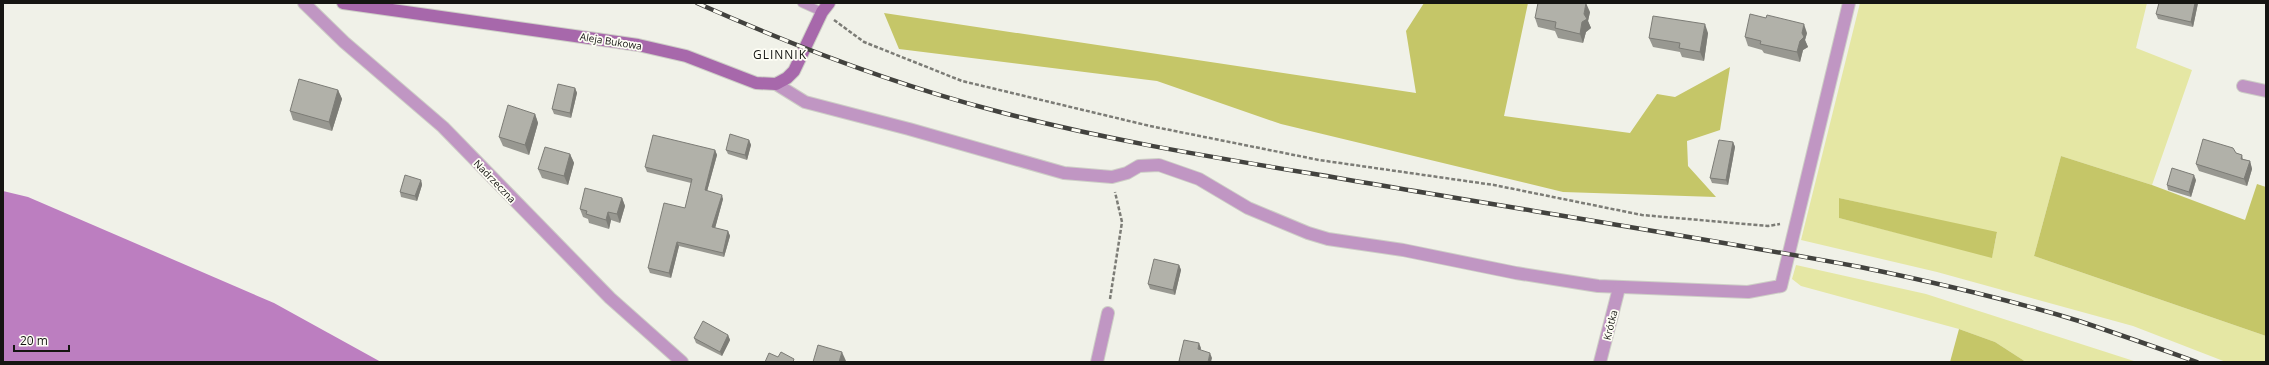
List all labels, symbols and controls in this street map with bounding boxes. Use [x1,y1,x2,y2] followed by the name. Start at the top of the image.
[579,29,643,53] street label: Aleja Bukowa
[753,46,807,63] district label: GLINNIK
[471,156,519,206] street label: Nadrzeczna
[1600,308,1620,342] street label: Krótka
[14,327,69,353] scale bar
[20,332,48,349] text: 20 m

